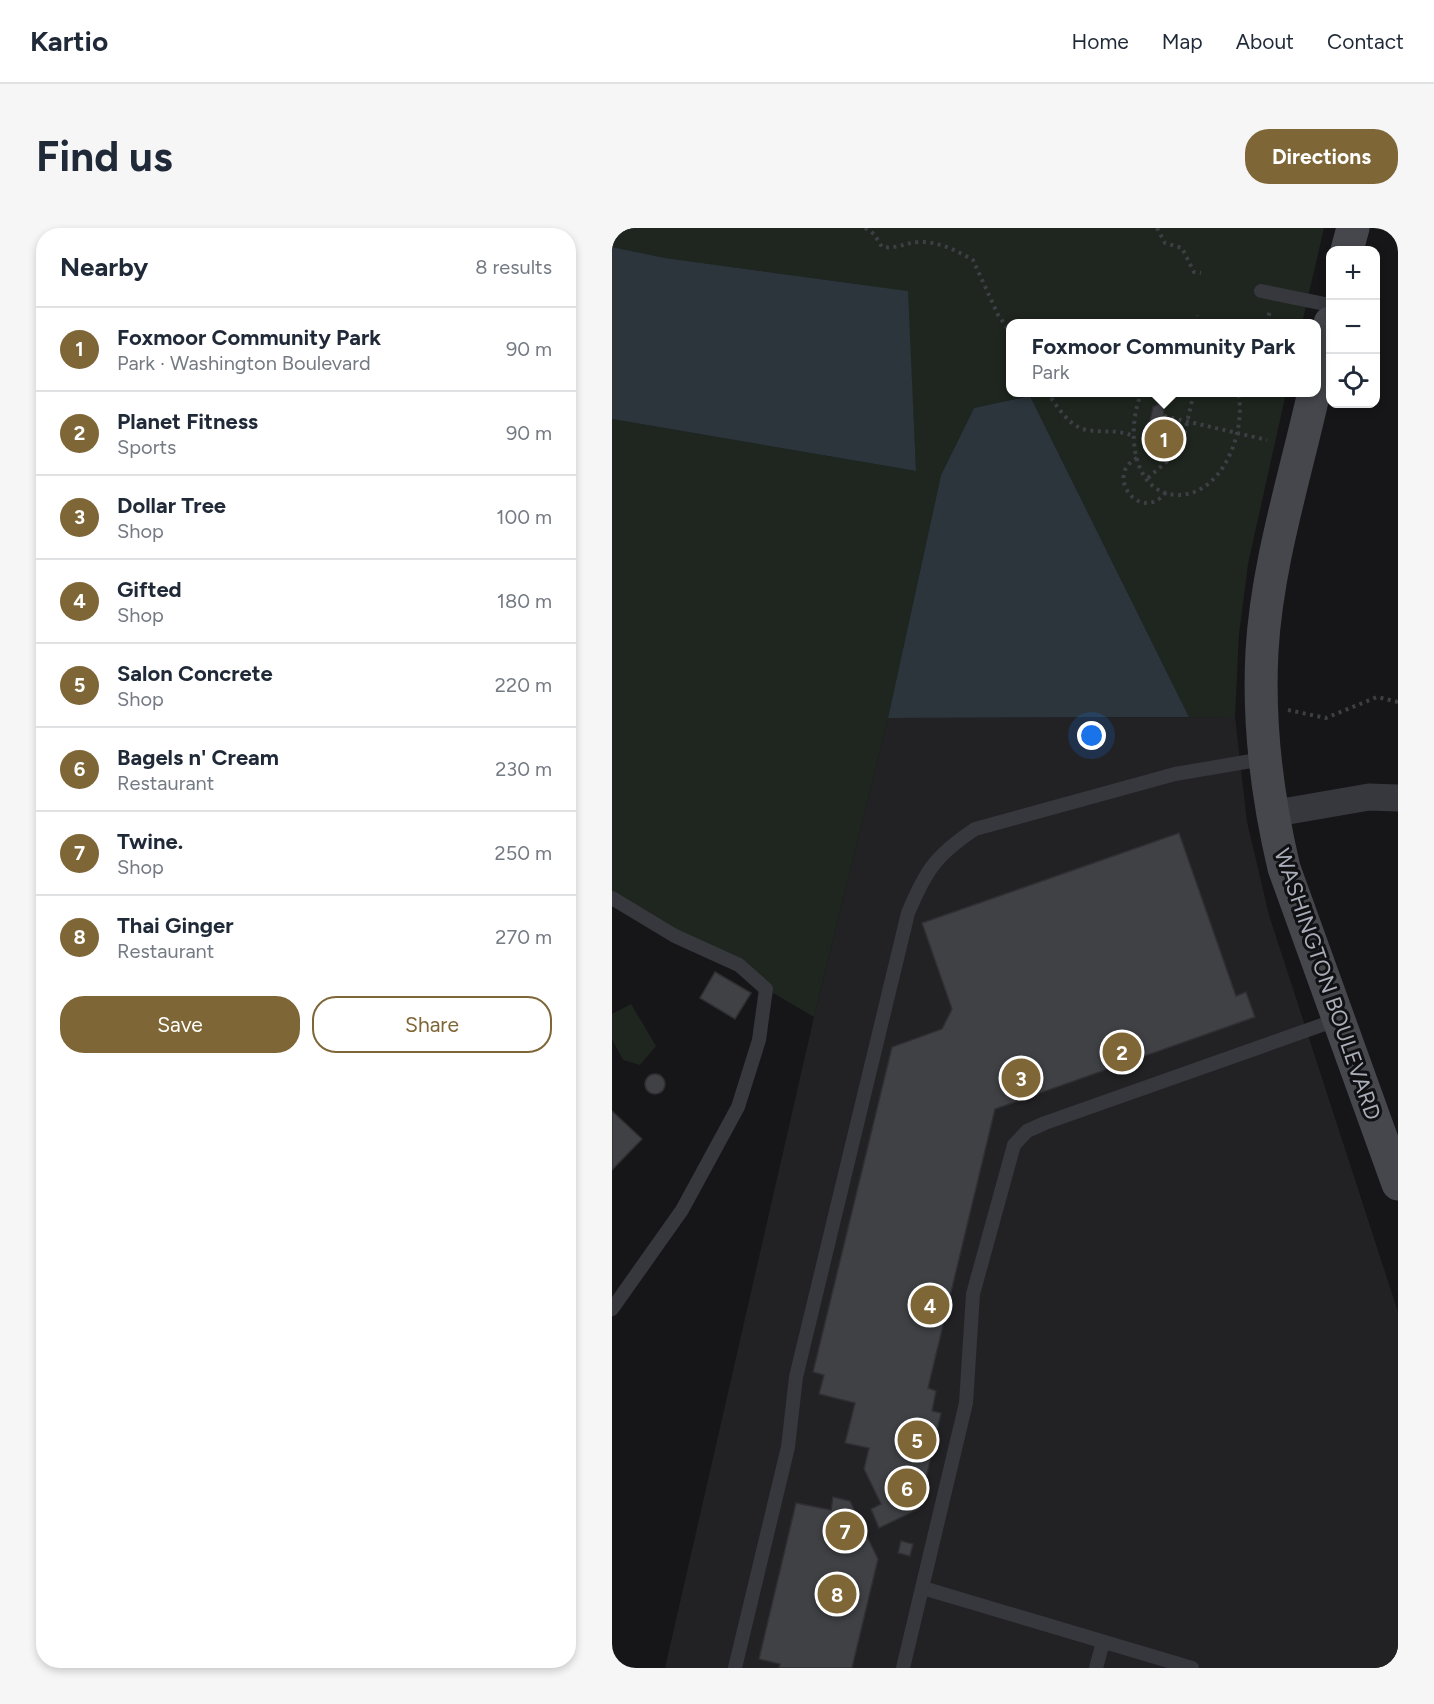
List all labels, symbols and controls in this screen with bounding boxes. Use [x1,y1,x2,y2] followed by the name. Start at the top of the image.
[30,24,108,58] text: Kartio
[1072,29,1129,54] text: Home
[1162,29,1203,54] text: Map
[1236,29,1294,54] text: About
[1327,29,1404,54] text: Contact
[1245,129,1398,184] button: Directions
[36,131,173,182] text: Find us
[1326,246,1380,408] map controls
[1326,246,1380,300] button: +
[60,251,148,283] text: Nearby
[475,255,552,279] text: 8 results
[1326,300,1380,354] button: −
[1006,319,1321,397] popup
[117,324,381,351] text: Foxmoor Community Park
[1031,333,1296,360] text: Foxmoor Community Park
[75,337,84,361] text: 1
[506,337,552,361] text: 90 m
[117,351,371,375] text: Park · Washington Boulevard
[1326,354,1380,408] button: locate
[1031,360,1070,384] text: Park
[117,408,258,435] text: Planet Fitness
[1144,416,1184,462] pin: 1
[74,421,85,445] text: 2
[506,421,552,445] text: 90 m
[117,435,176,459] text: Sports
[117,492,226,519] text: Dollar Tree
[74,505,85,529] text: 3
[496,505,552,529] text: 100 m
[117,519,164,543] text: Shop
[117,576,182,603] text: Gifted
[73,589,86,613] text: 4
[497,589,552,613] text: 180 m
[117,603,164,627] text: Shop
[117,660,273,687] text: Salon Concrete
[74,673,85,697] text: 5
[495,673,552,697] text: 220 m
[117,687,164,711] text: Shop
[1077,721,1106,750] your location
[117,744,279,771] text: Bagels n' Cream
[74,757,85,781] text: 6
[495,757,552,781] text: 230 m
[117,771,214,795] text: Restaurant
[117,828,183,855] text: Twine.
[74,841,85,865] text: 7
[495,841,552,865] text: 250 m
[1268,845,1387,1123] street label: WASHINGTON BOULEVARD
[117,855,164,879] text: Shop
[117,912,233,939] text: Thai Ginger
[73,925,86,949] text: 8
[495,925,552,949] text: 270 m
[117,939,214,963] text: Restaurant
[60,996,300,1053] button: Save
[312,996,552,1053] button: Share
[1102,1030,1142,1074] pin: 2
[1002,1056,1040,1100] pin: 3
[910,1282,950,1328] pin: 4
[898,1418,936,1462] pin: 5
[888,1466,926,1510] pin: 6
[826,1508,864,1554] pin: 7
[818,1572,856,1616] pin: 8

